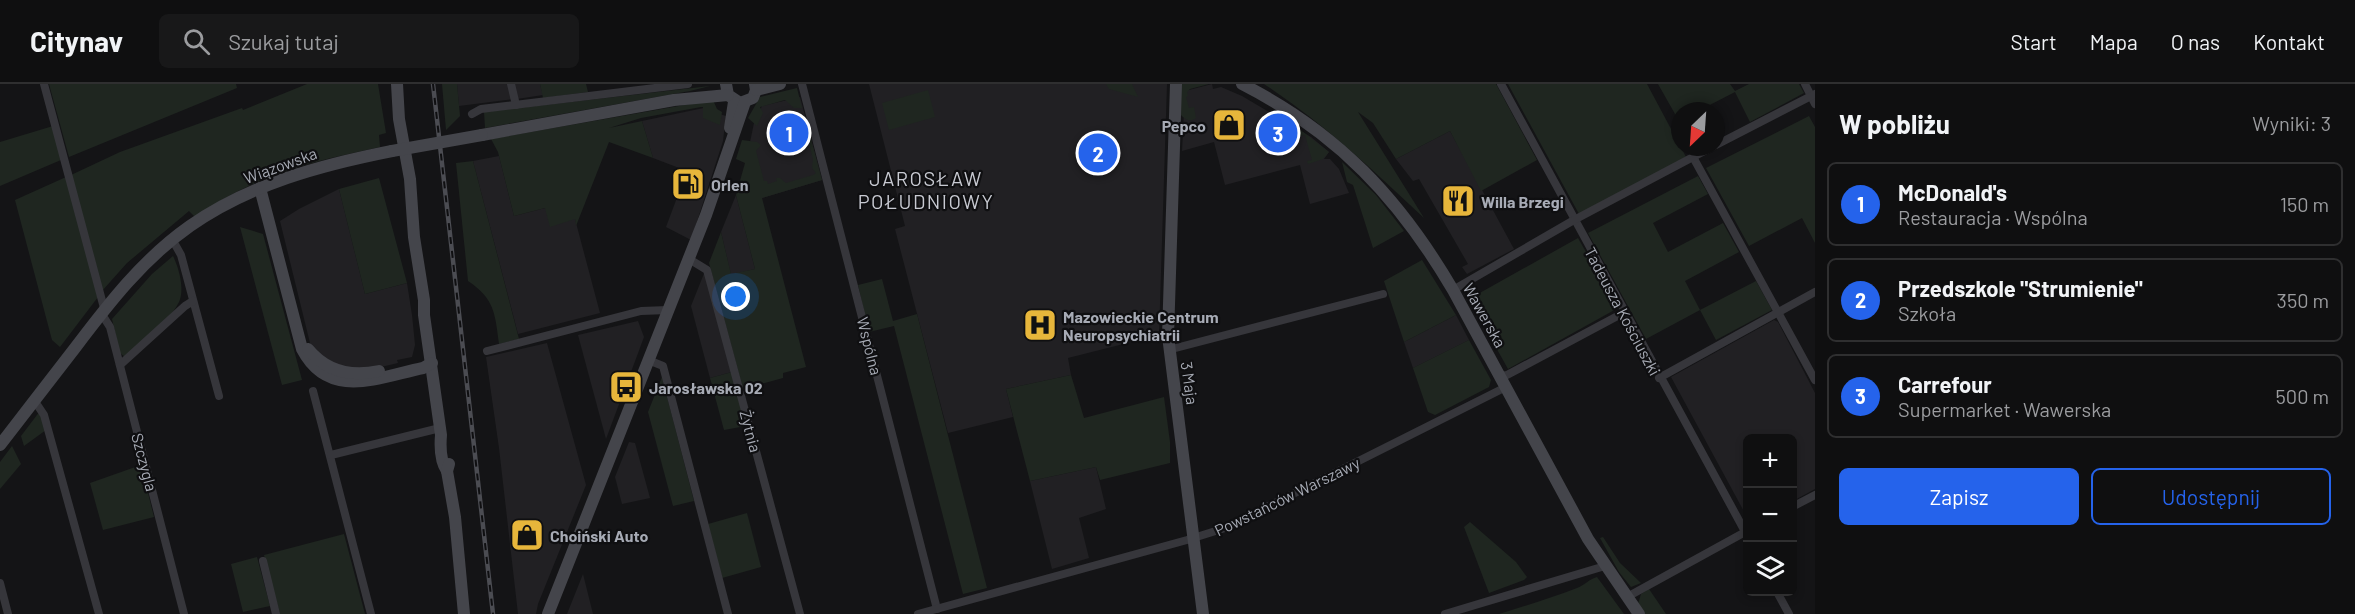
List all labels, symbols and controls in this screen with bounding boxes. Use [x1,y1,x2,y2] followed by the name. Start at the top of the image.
[159,14,579,68] search box
[30,24,123,58] text: Citynav
[180,25,213,58] icon: search
[228,28,339,54] text: Szukaj tutaj
[2010,29,2057,54] text: Start
[2090,29,2138,54] text: Mapa
[2171,29,2220,54] text: O nas
[2253,29,2325,54] text: Kontakt
[1671,102,1725,156] north arrow
[1211,107,1247,143] shop icon: Pepco
[1839,108,1950,139] text: W pobliżu
[770,110,808,156] pin: 1
[1258,110,1298,156] pin: 3
[2252,111,2331,135] text: Wyniki: 3
[1162,116,1206,135] place label: Pepco
[1078,130,1118,176] pin: 2
[241,143,319,187] street label: Wiązowska
[670,166,706,202] fuel station icon: Orlen
[858,166,994,213] district label: JAROSŁAW POŁUDNIOWY
[711,175,748,194] place label: Orlen
[1898,179,2007,205] text: McDonald's
[1440,183,1476,219] restaurant icon: Willa Brzegi
[1481,192,1564,211] place label: Willa Brzegi
[1857,192,1864,216] text: 1
[2280,192,2329,216] text: 150 m
[1898,205,2088,229] text: Restauracja · Wspólna
[1581,243,1665,379] street label: Tadeusza Kościuszki
[1898,275,2143,301] text: Przedszkole "Strumienie"
[1460,279,1510,351] street label: Wawerska
[721,282,750,311] your location
[1855,288,1866,312] text: 2
[2277,288,2329,312] text: 350 m
[1898,301,1956,325] text: Szkoła
[1022,307,1058,343] hospital icon: Mazowieckie Centrum Neuropsychiatrii
[1063,307,1219,344] place label: Mazowieckie Centrum Neuropsychiatrii
[854,315,886,377] street label: Wspólna
[1178,360,1202,406] street label: 3 Maja
[608,369,644,405] bus stop icon: Jarosławska 02
[1898,371,1992,397] text: Carrefour
[649,378,763,397] place label: Jarosławska 02
[1855,384,1866,408] text: 3
[2276,384,2329,408] text: 500 m
[1898,397,2111,421] text: Supermarket · Wawerska
[736,408,766,454] street label: Żytnia
[128,431,162,493] street label: Szczygla
[1743,434,1797,596] map controls
[1743,434,1797,488] button: +
[1211,452,1363,539] street label: Powstańców Warszawy
[1839,468,2079,525] button: Zapisz
[2091,468,2331,525] button: Udostępnij
[1743,488,1797,542] button: −
[509,517,545,553] shop icon: Choiński Auto
[550,526,648,545] place label: Choiński Auto
[1743,542,1797,596] button: layers

